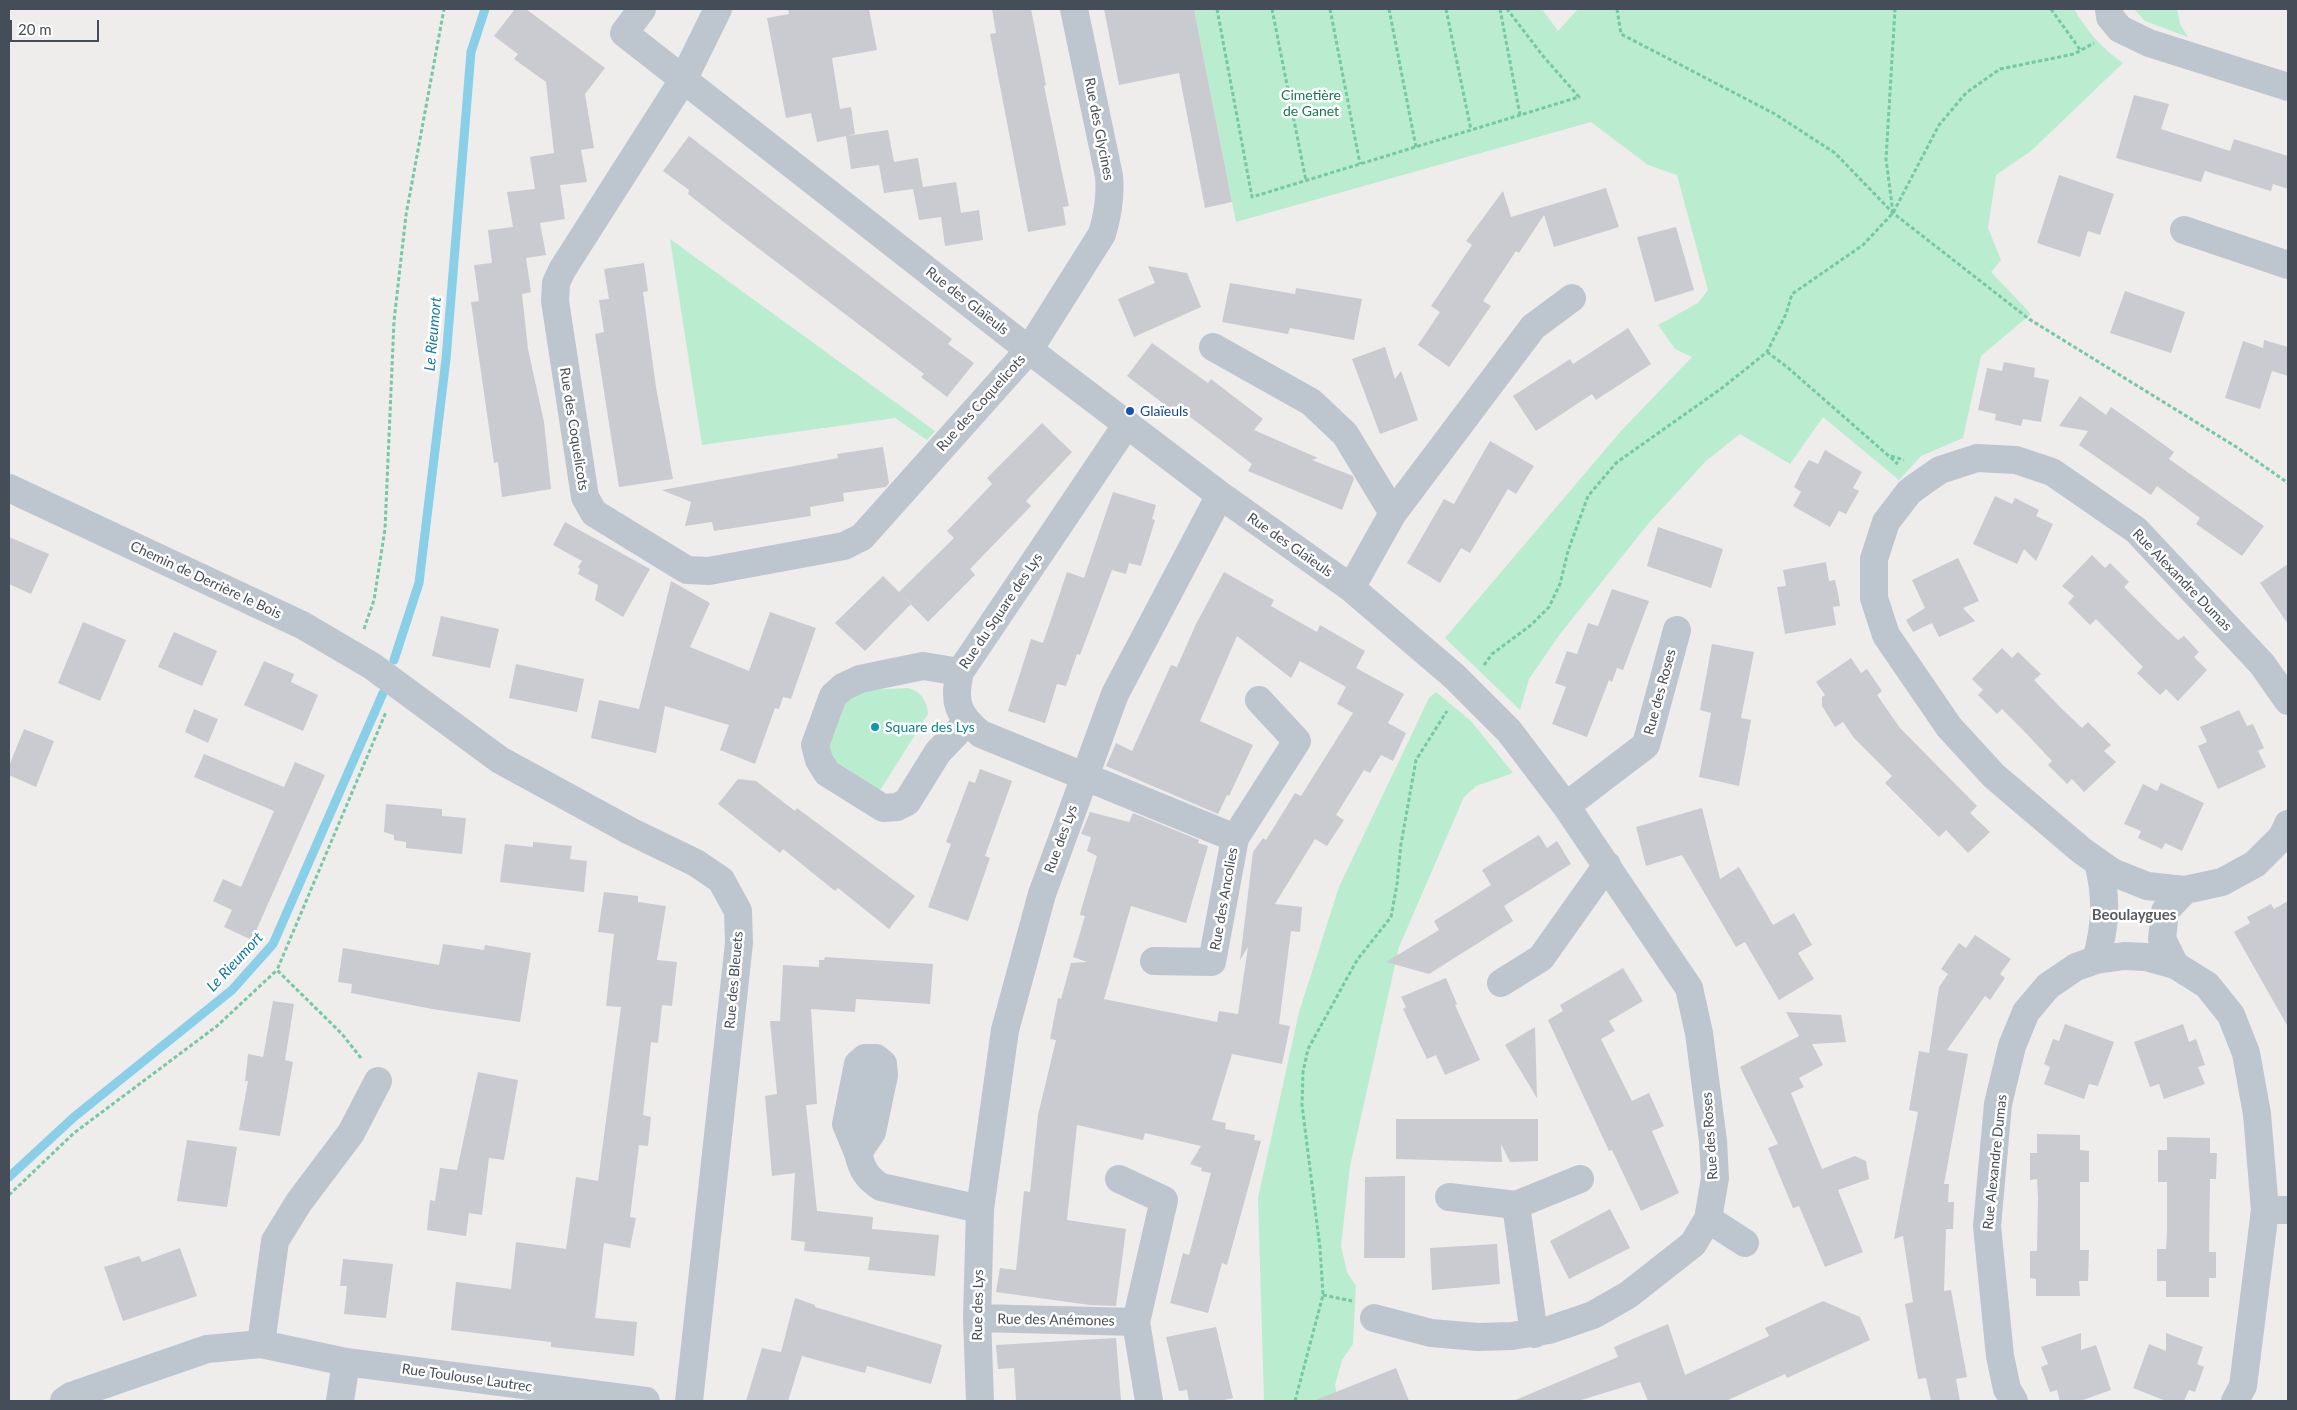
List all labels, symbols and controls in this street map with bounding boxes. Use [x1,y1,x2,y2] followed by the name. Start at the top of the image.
[12,10,101,42] scale bar
[18,20,52,38] text: 20 m
[1081,76,1117,182] street label: Rue des Glycines
[1281,87,1341,120] park label: Cimetière de Ganet
[922,263,1012,339] street label: Rue des Glaïeuls
[421,296,445,372] water label: Le Rieumort
[933,351,1029,455] street label: Rue des Coquelicots
[556,366,592,492] street label: Rue des Coquelicots
[1140,403,1188,419] place label: Glaïeuls
[1124,405,1136,417] marker: Glaïeuls
[1244,509,1336,581] street label: Rue des Glaïeuls
[2129,525,2235,635] street label: Rue Alexandre Dumas
[128,538,284,622] street label: Chemin de Derrière le Bois
[956,550,1046,672] street label: Rue du Square des Lys
[1641,647,1679,737] street label: Rue des Roses
[885,719,975,735] place label: Square des Lys
[869,721,881,733] marker: Square des Lys
[1041,803,1081,875] street label: Rue des Lys
[1207,846,1241,952] street label: Rue des Ancolies
[2092,906,2176,924] district label: Beoulaygues
[203,929,267,995] water label: Le Rieumort
[721,930,747,1030] street label: Rue des Bleuets
[1699,1092,1721,1180] street label: Rue des Roses
[1980,1094,2010,1230] street label: Rue Alexandre Dumas
[969,1269,987,1341] street label: Rue des Lys
[997,1311,1115,1329] street label: Rue des Anémones
[401,1361,533,1395] street label: Rue Toulouse Lautrec

